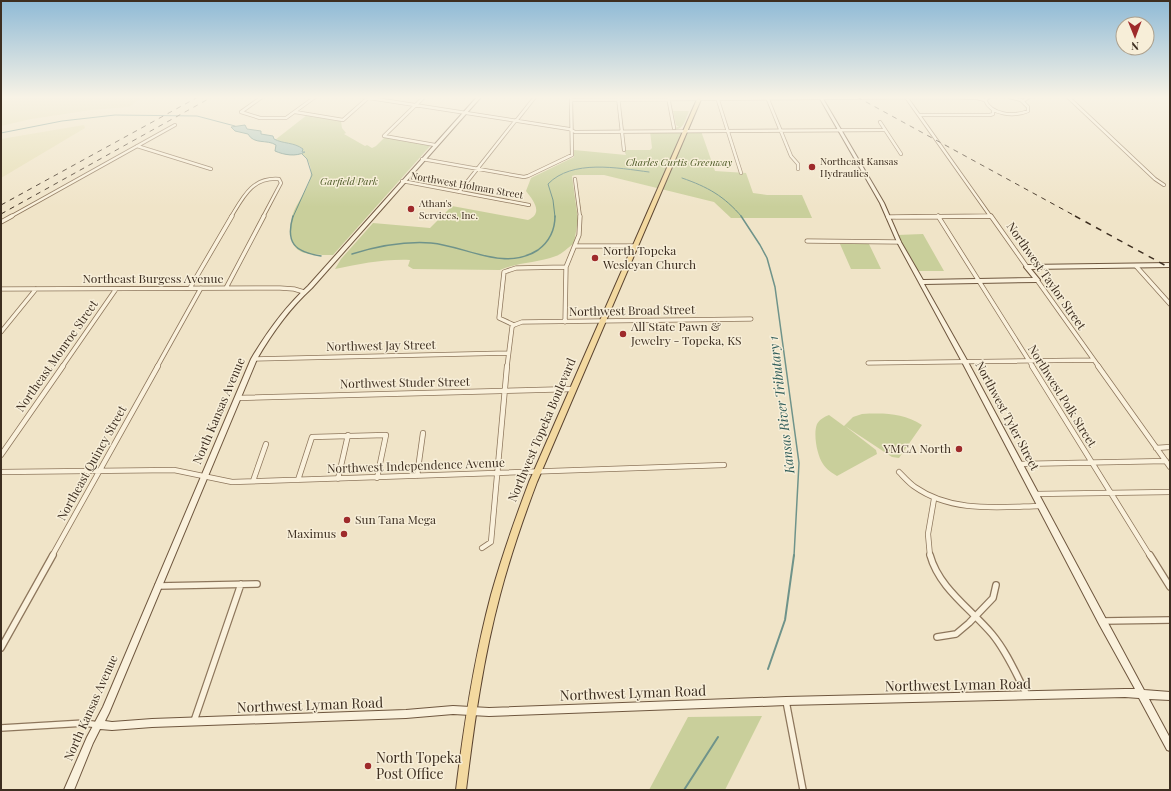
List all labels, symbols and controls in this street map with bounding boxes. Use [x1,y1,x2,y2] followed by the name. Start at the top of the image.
[1115,16,1155,56] north arrow
[1131,39,1139,54] text: N
[820,154,898,180] place label: Northeast Kansas Hydraulics
[626,155,733,169] park label: Charles Curtis Greenway
[807,162,817,172] marker: Northeast Kansas Hydraulics
[410,168,525,202] street label: Northwest Holman Street
[320,174,378,188] park label: Garfield Park
[418,196,478,222] place label: Athan's Services, Inc.
[406,204,416,214] marker: Athan's Services, Inc.
[1004,218,1090,333] street label: Northwest Taylor Street
[602,242,696,272] place label: North Topeka Wesleyan Church
[590,253,600,263] marker: North Topeka Wesleyan Church
[83,270,223,286] street label: Northeast Burgess Avenue
[12,296,101,414] street label: Northeast Monroe Street
[569,301,696,319] street label: Northwest Broad Street
[630,318,742,348] place label: All State Pawn & Jewelry - Topeka, KS
[618,329,628,339] marker: All State Pawn & Jewelry - Topeka, KS
[764,335,797,476] water label: Kansas River Tributary 1
[326,336,437,354] street label: Northwest Jay Street
[1025,341,1101,450] street label: Northwest Polk Street
[188,355,248,466] street label: North Kansas Avenue
[503,355,579,504] street label: Northwest Topeka Boulevard
[972,358,1044,474] street label: Northwest Tyler Street
[340,373,471,391] street label: Northwest Studer Street
[53,401,130,523] street label: Northeast Quincy Street
[882,440,951,456] place label: YMCA North
[954,444,964,454] marker: YMCA North
[327,454,505,476] street label: Northwest Independence Avenue
[355,511,436,527] place label: Sun Tana Mega
[342,515,352,525] marker: Sun Tana Mega
[287,525,336,541] place label: Maximus
[339,529,349,539] marker: Maximus
[60,652,121,763] street label: North Kansas Avenue
[885,674,1031,695] street label: Northwest Lyman Road
[560,680,706,705] street label: Northwest Lyman Road
[237,692,383,717] street label: Northwest Lyman Road
[376,748,461,783] place label: North Topeka Post Office
[363,761,373,771] marker: North Topeka Post Office

